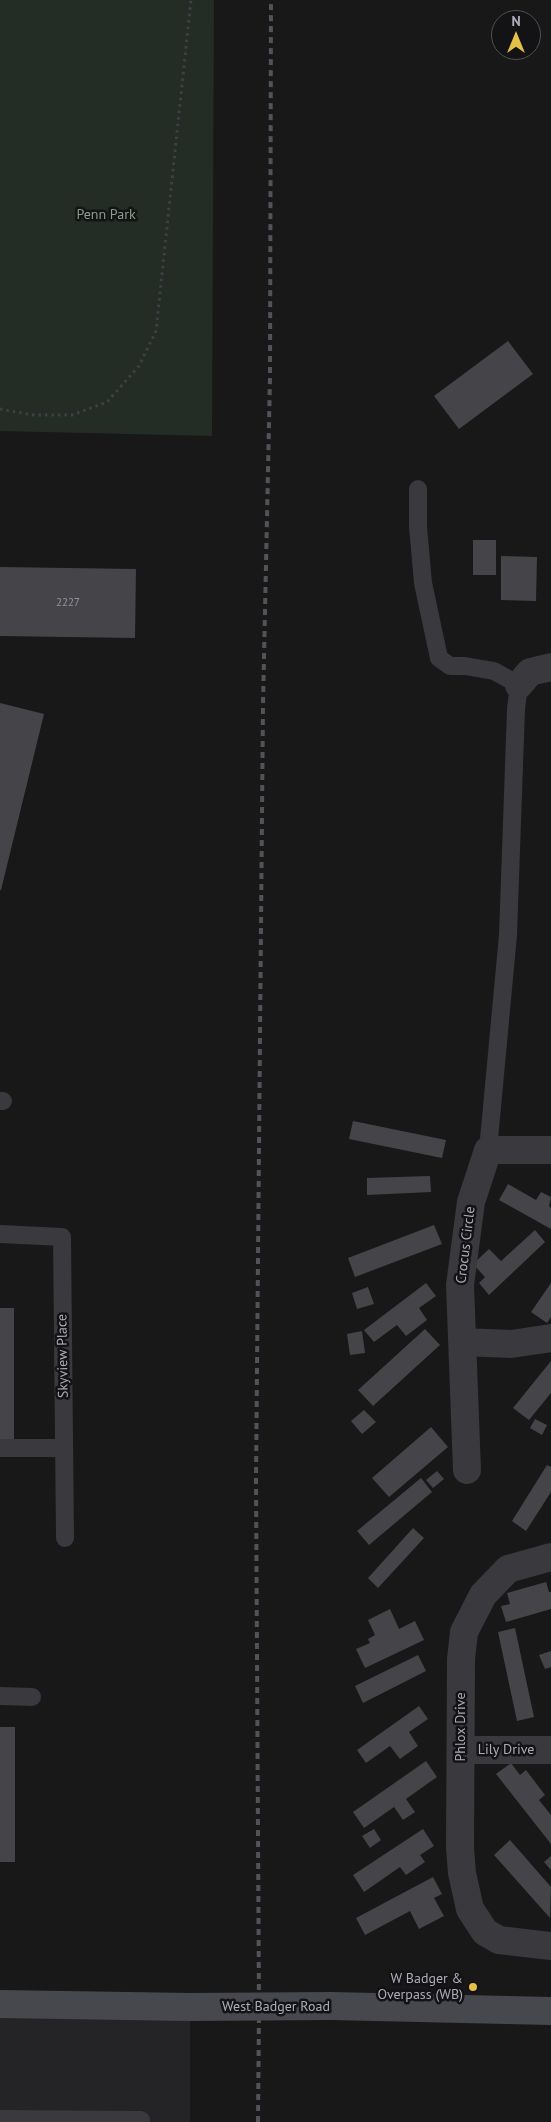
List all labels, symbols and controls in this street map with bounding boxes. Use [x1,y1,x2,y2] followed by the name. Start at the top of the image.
[491,10,541,60] north arrow
[511,12,521,30] text: N
[76,207,136,223] park label: Penn Park
[56,596,80,610] house number: 2227
[453,1205,479,1285] street label: Crocus Circle
[54,1314,72,1398] street label: Skyview Place
[453,1692,469,1762] street label: Phlox Drive
[478,1742,534,1758] street label: Lily Drive
[378,1971,463,2004] place label: W Badger & Overpass (WB)
[467,1981,479,1993] marker: W Badger & Overpass (WB)
[222,1999,330,2015] street label: West Badger Road

